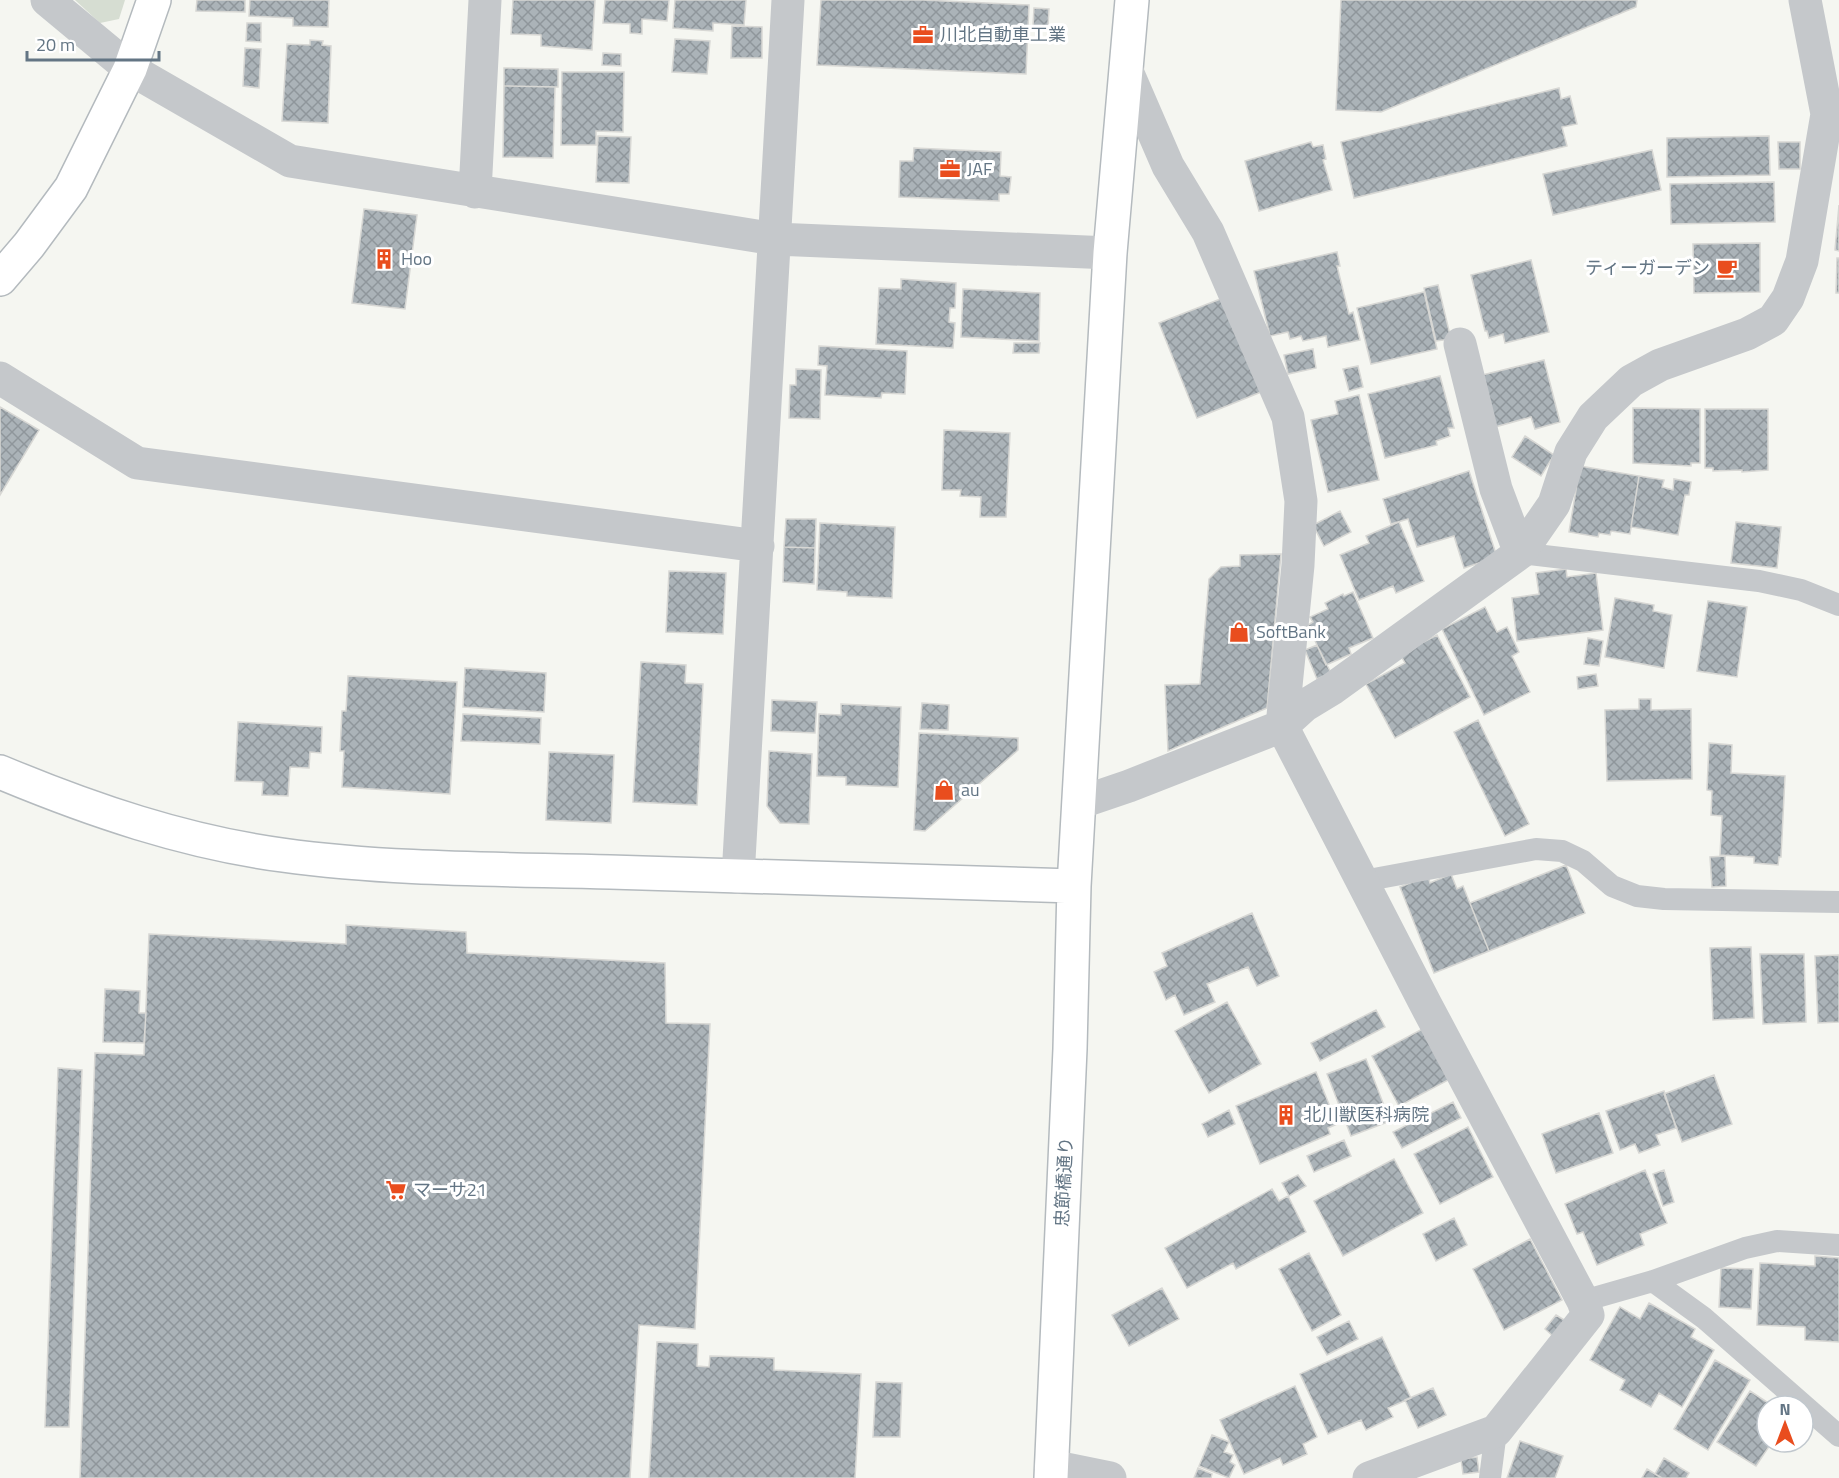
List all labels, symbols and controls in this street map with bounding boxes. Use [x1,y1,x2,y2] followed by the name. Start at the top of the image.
[940,21,1066,48] place label: 川北自動車工業
[911,23,935,47] office icon: 川北自動車工業
[27,24,159,62] scale bar
[36,31,75,58] text: 20 m
[967,155,992,182] place label: JAF
[938,157,962,181] office icon: JAF
[401,245,432,272] place label: Hoo
[372,247,396,271] building icon: Hoo
[1585,254,1710,281] place label: ティーガーデン
[1715,256,1739,280] cafe icon: ティーガーデン
[1256,618,1326,645] place label: SoftBank
[1227,620,1251,644] shop icon: SoftBank
[961,776,980,803] place label: au
[932,778,956,802] shop icon: au
[1303,1101,1429,1128] place label: 北川獣医科病院
[1274,1103,1298,1127] building icon: 北川獣医科病院
[1048,1136,1079,1228] street label: 忠節橋通り
[413,1176,487,1203] place label: マーサ21
[384,1178,408,1202] supermarket icon: マーサ21
[1755,1394,1815,1454] north arrow
[1779,1397,1791,1421] text: N

